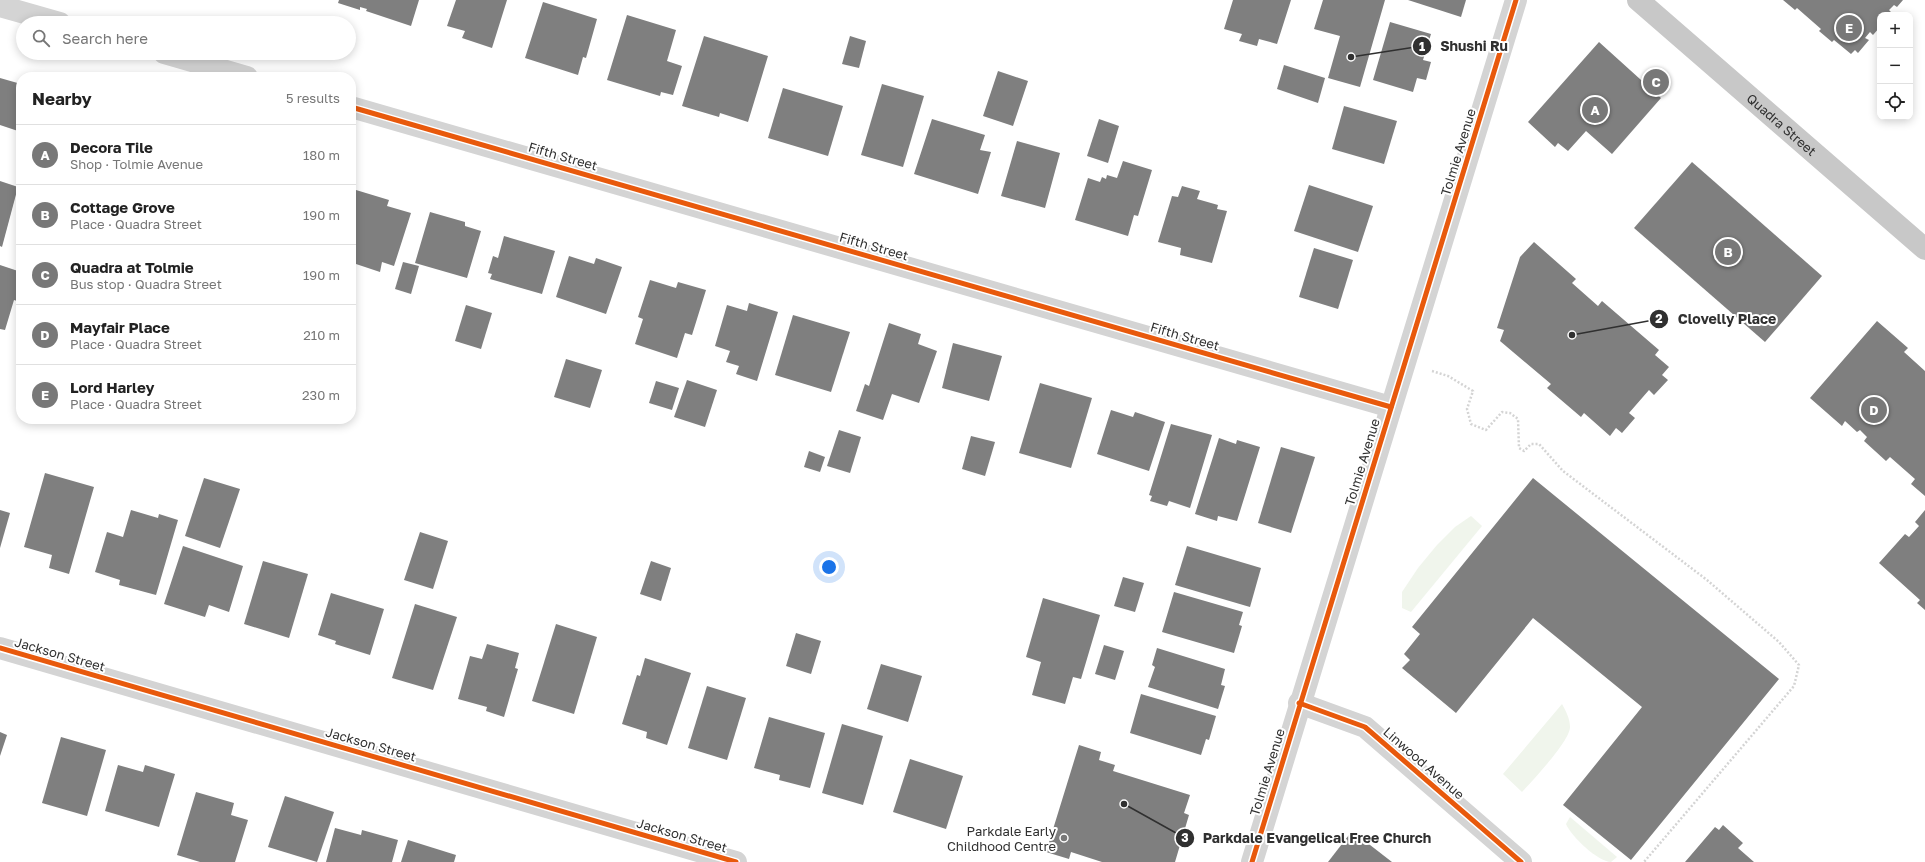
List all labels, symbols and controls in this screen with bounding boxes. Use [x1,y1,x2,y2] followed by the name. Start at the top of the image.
[1877,12,1913,120] map controls
[1877,12,1913,48] button: +
[1836,13,1862,43] pin: E
[16,16,356,60] search box
[30,27,52,49] icon: search
[62,29,148,47] text: Search here
[1412,33,1515,59] callout: Shushi Ru
[1440,37,1508,54] text: Shushi Ru
[1419,39,1425,54] text: 1
[1877,48,1913,84] button: −
[1643,67,1669,97] pin: C
[1877,84,1913,120] button: locate
[32,88,92,109] text: Nearby
[286,90,340,106] text: 5 results
[1743,90,1820,159] street label: Quadra Street
[1582,95,1608,125] pin: A
[1437,106,1479,198] street label: Tolmie Avenue
[70,138,153,156] text: Decora Tile
[527,139,599,173] street label: Fifth Street
[40,147,50,163] text: A
[303,147,340,163] text: 180 m
[70,156,203,172] text: Shop · Tolmie Avenue
[70,198,175,216] text: Cottage Grove
[40,207,50,223] text: B
[303,207,340,223] text: 190 m
[70,216,202,232] text: Place · Quadra Street
[838,229,910,263] street label: Fifth Street
[1715,237,1741,267] pin: B
[70,258,194,276] text: Quadra at Tolmie
[40,267,50,283] text: C
[303,267,340,283] text: 190 m
[70,276,222,292] text: Bus stop · Quadra Street
[1649,306,1784,332] callout: Clovelly Place
[1678,310,1776,327] text: Clovelly Place
[1655,311,1663,326] text: 2
[70,318,170,336] text: Mayfair Place
[1149,319,1221,353] street label: Fifth Street
[40,327,50,343] text: D
[303,327,340,343] text: 210 m
[70,336,202,352] text: Place · Quadra Street
[70,378,155,396] text: Lord Harley
[41,387,49,403] text: E
[302,387,340,403] text: 230 m
[1861,395,1887,425] pin: D
[70,396,202,412] text: Place · Quadra Street
[1341,416,1383,508] street label: Tolmie Avenue
[819,557,839,577] your location
[13,633,107,675] street label: Jackson Street
[324,723,418,765] street label: Jackson Street
[1380,724,1468,802] street label: Linwood Avenue
[1246,726,1288,818] street label: Tolmie Avenue
[635,814,729,856] street label: Jackson Street
[947,823,1057,854] place label: Parkdale Early Childhood Centre
[1175,825,1439,851] callout: Parkdale Evangelical Free Church
[1203,829,1431,846] text: Parkdale Evangelical Free Church
[1181,830,1189,845] text: 3
[1059,833,1069,843] marker: Parkdale Early Childhood Centre

